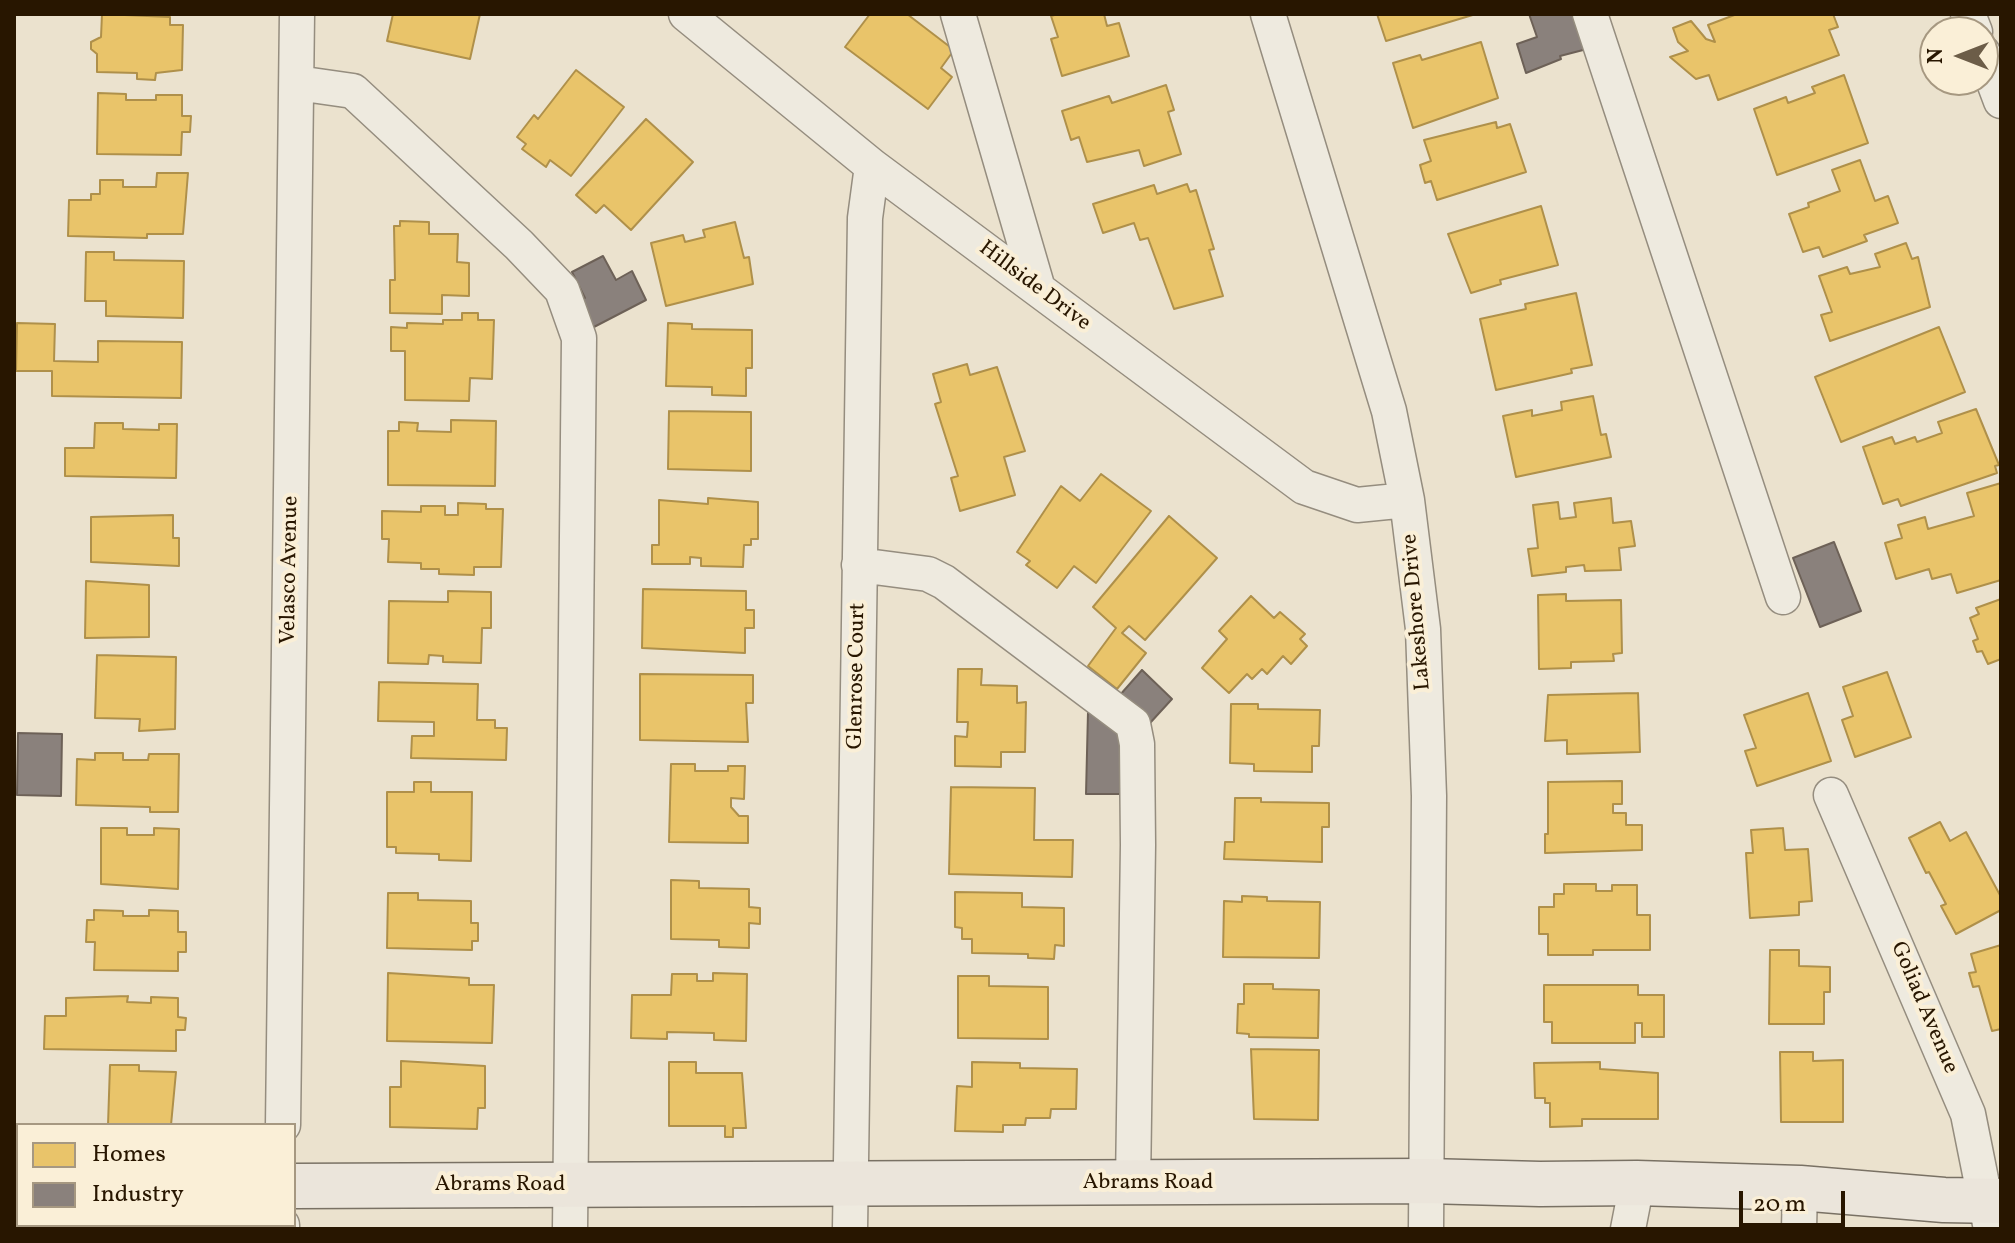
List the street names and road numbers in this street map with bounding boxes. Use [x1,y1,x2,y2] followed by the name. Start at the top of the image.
[973,236,1095,338] street label: Hillside Drive
[277,496,305,644] street label: Velasco Avenue
[1398,532,1438,692] street label: Lakeshore Drive
[844,602,872,750] street label: Glenrose Court
[1883,938,1963,1078] street label: Goliad Avenue
[1083,1171,1213,1197] street label: Abrams Road
[435,1173,565,1199] street label: Abrams Road

